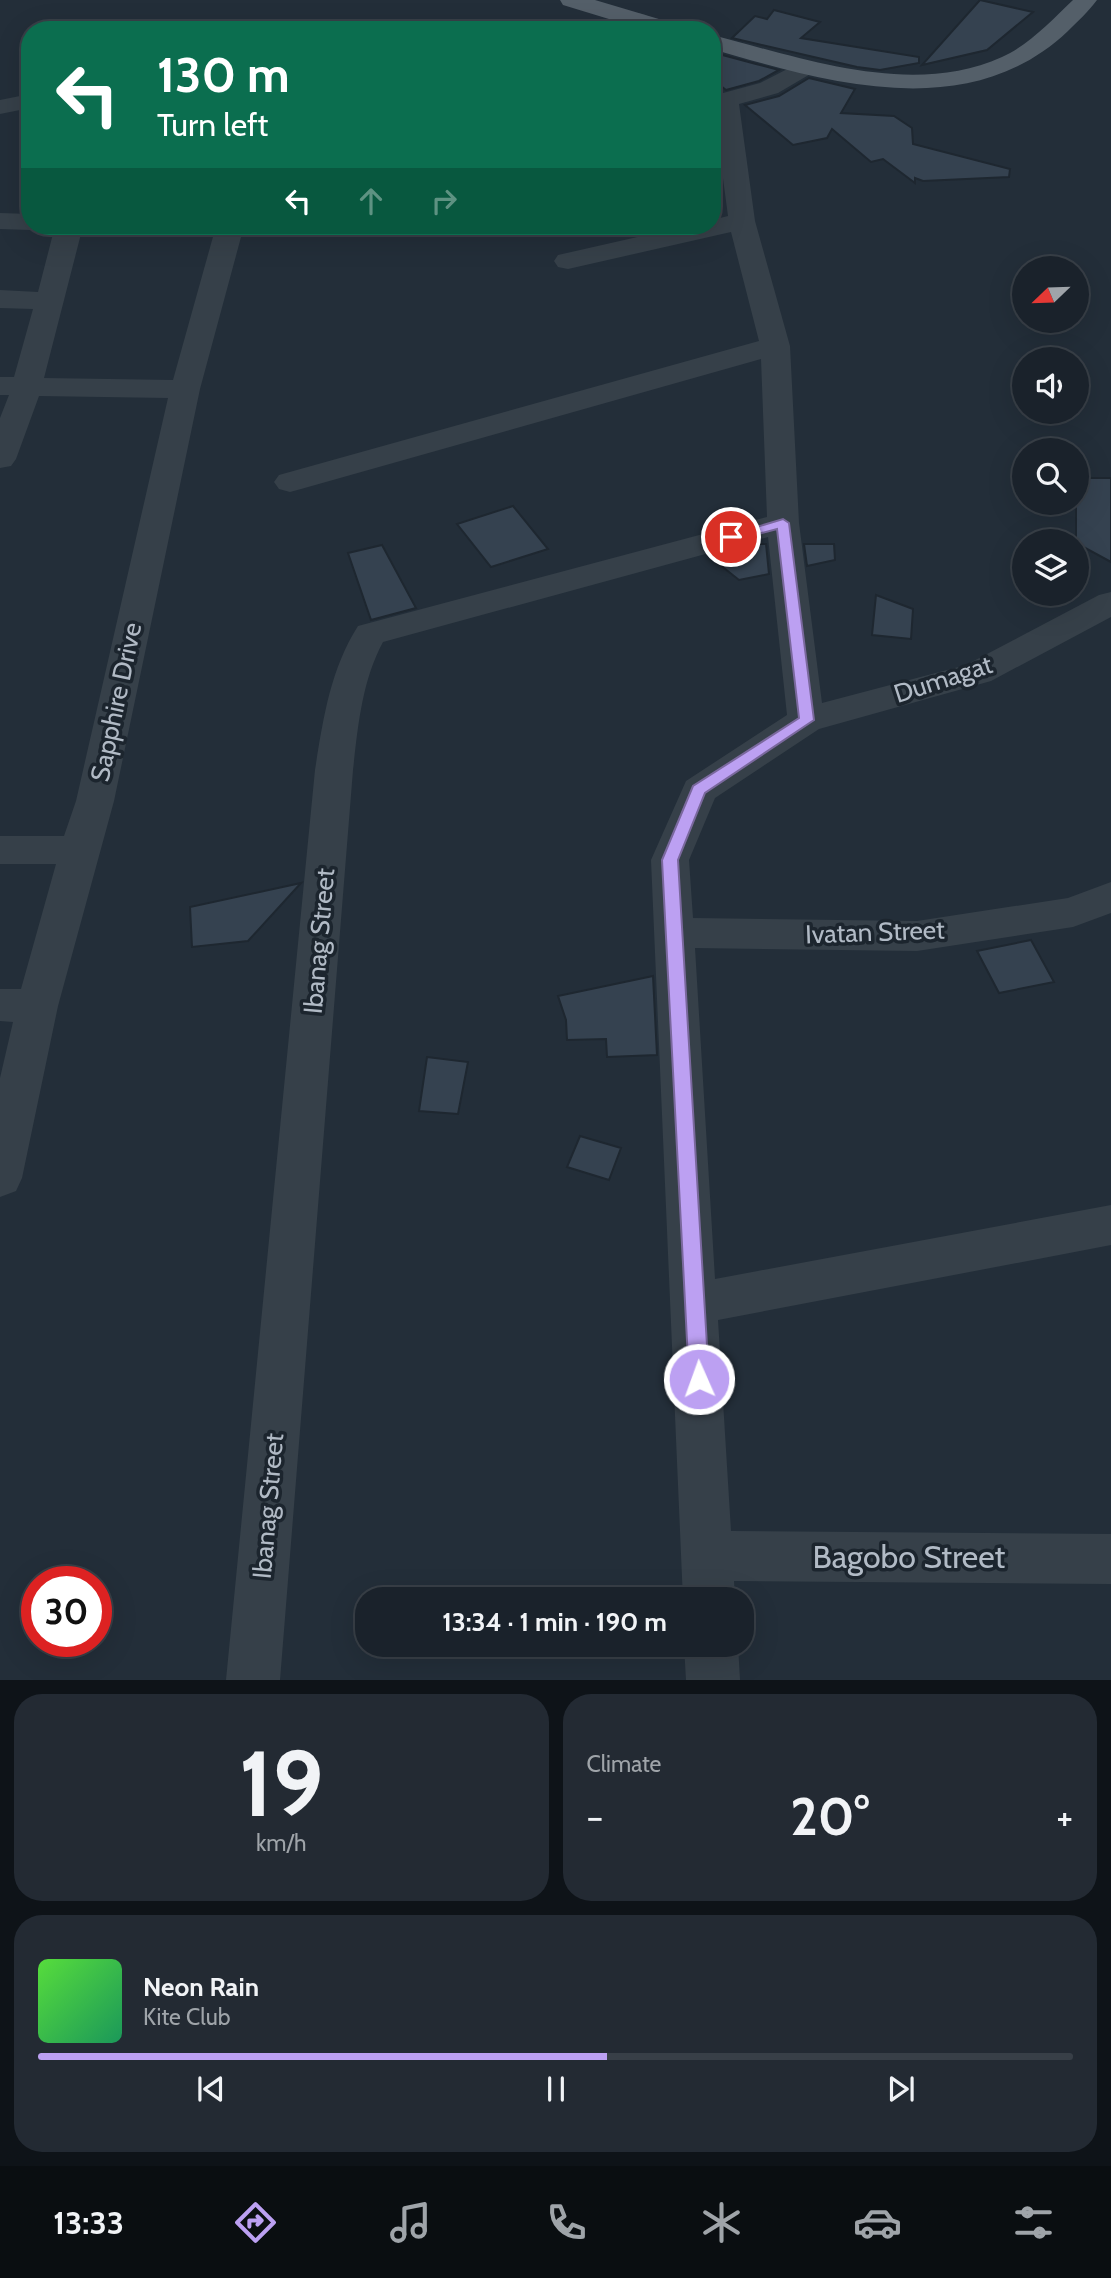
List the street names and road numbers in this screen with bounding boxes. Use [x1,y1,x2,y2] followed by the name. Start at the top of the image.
[84,620,148,784] street label: Sapphire Drive
[890,648,996,710] street label: Dumagat
[297,867,341,1015] street label: Ibanag Street
[805,914,946,950] street label: Ivatan Street
[246,1432,290,1580] street label: Ibanag Street
[813,1537,1006,1576] street label: Bagobo Street

